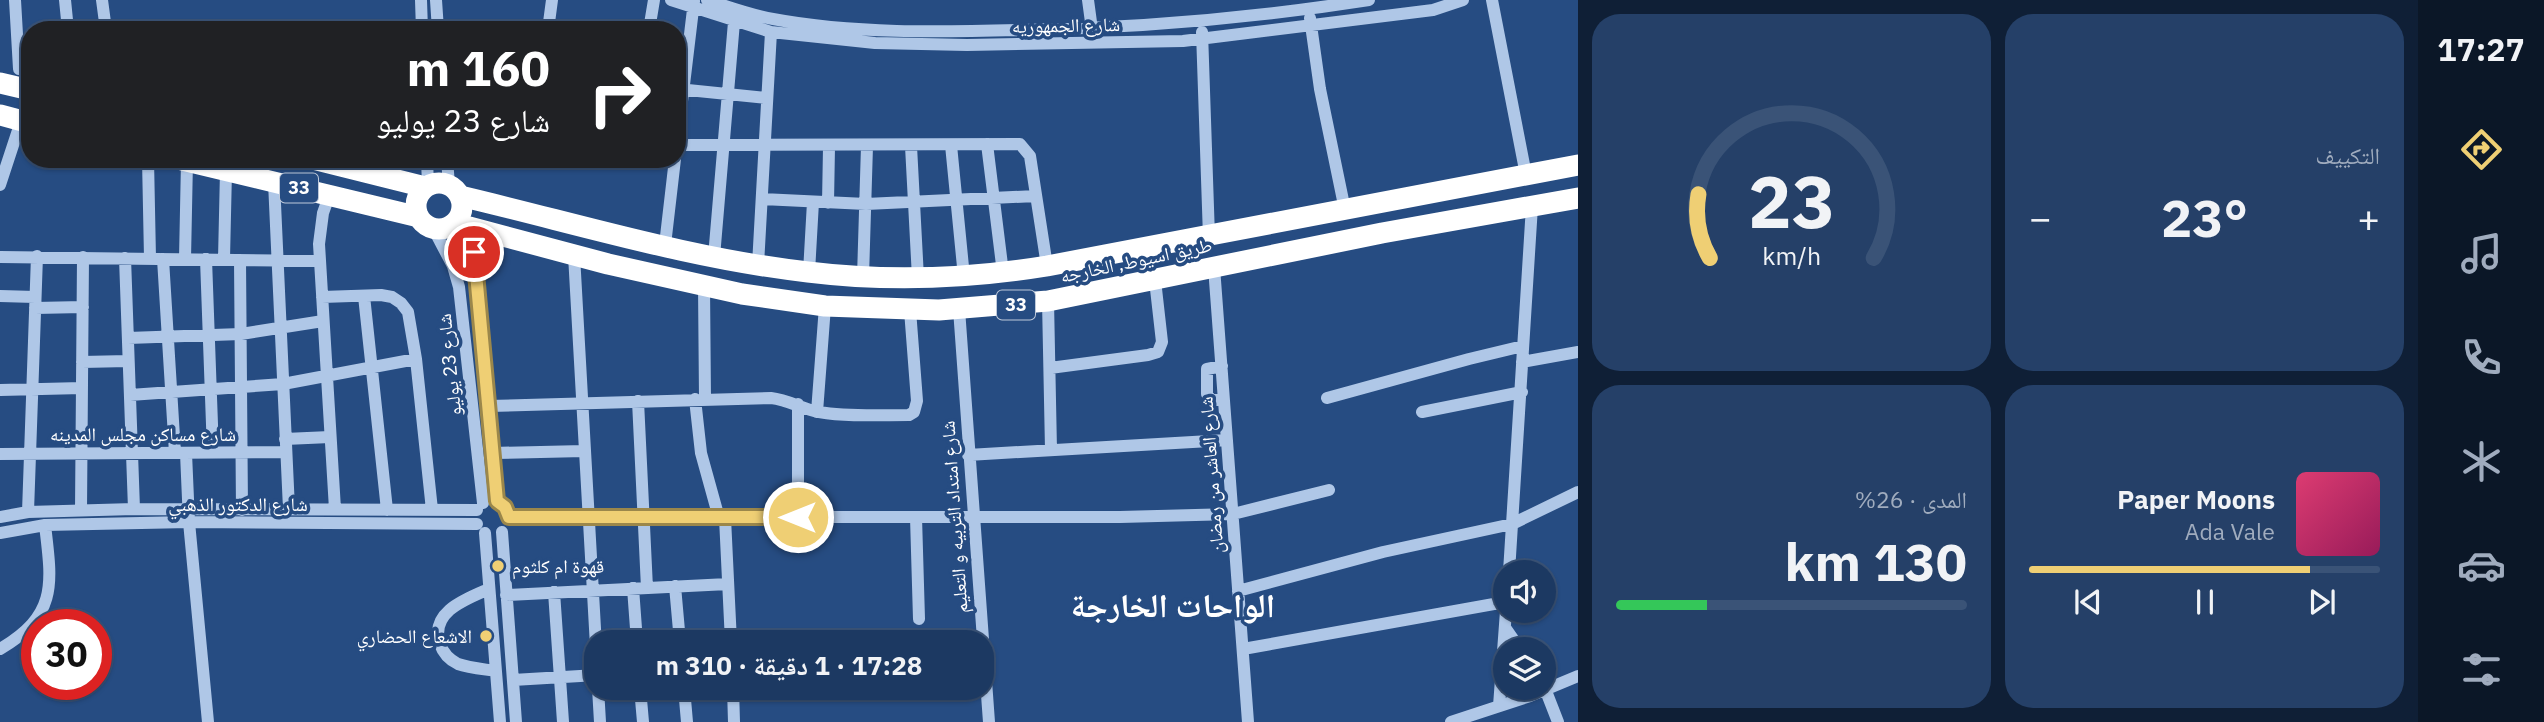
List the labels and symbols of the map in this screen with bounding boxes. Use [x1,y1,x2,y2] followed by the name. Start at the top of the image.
[1012,12,1120,38] street label: شارع الجمهوريه
[280,174,318,202] road number: 33
[444,222,504,282] pin
[1058,232,1214,288] street label: طريق اسيوط, الخارجه
[997,290,1035,320] road number: 33
[432,312,466,418] street label: شارع 23 يوليو
[1194,396,1228,554] street label: شارع العاشر من رمضان
[935,420,974,614] street label: شارع امتداد التربيه و التعليم
[50,422,236,446] street label: شارع مساكن مجلس المدينه
[761,480,835,554] position arrow
[168,492,308,520] street label: شارع الدكتور الذهبي
[512,554,604,580] place label: قهوة ام كلثوم
[490,558,506,574] marker: قهوة ام كلثوم
[1071,583,1275,626] district label: الواحات الخارجة
[21,609,112,700] speed limit sign: 30
[357,624,472,652] place label: الاشعاع الحضاري
[478,628,494,644] marker: الاشعاع الحضاري

